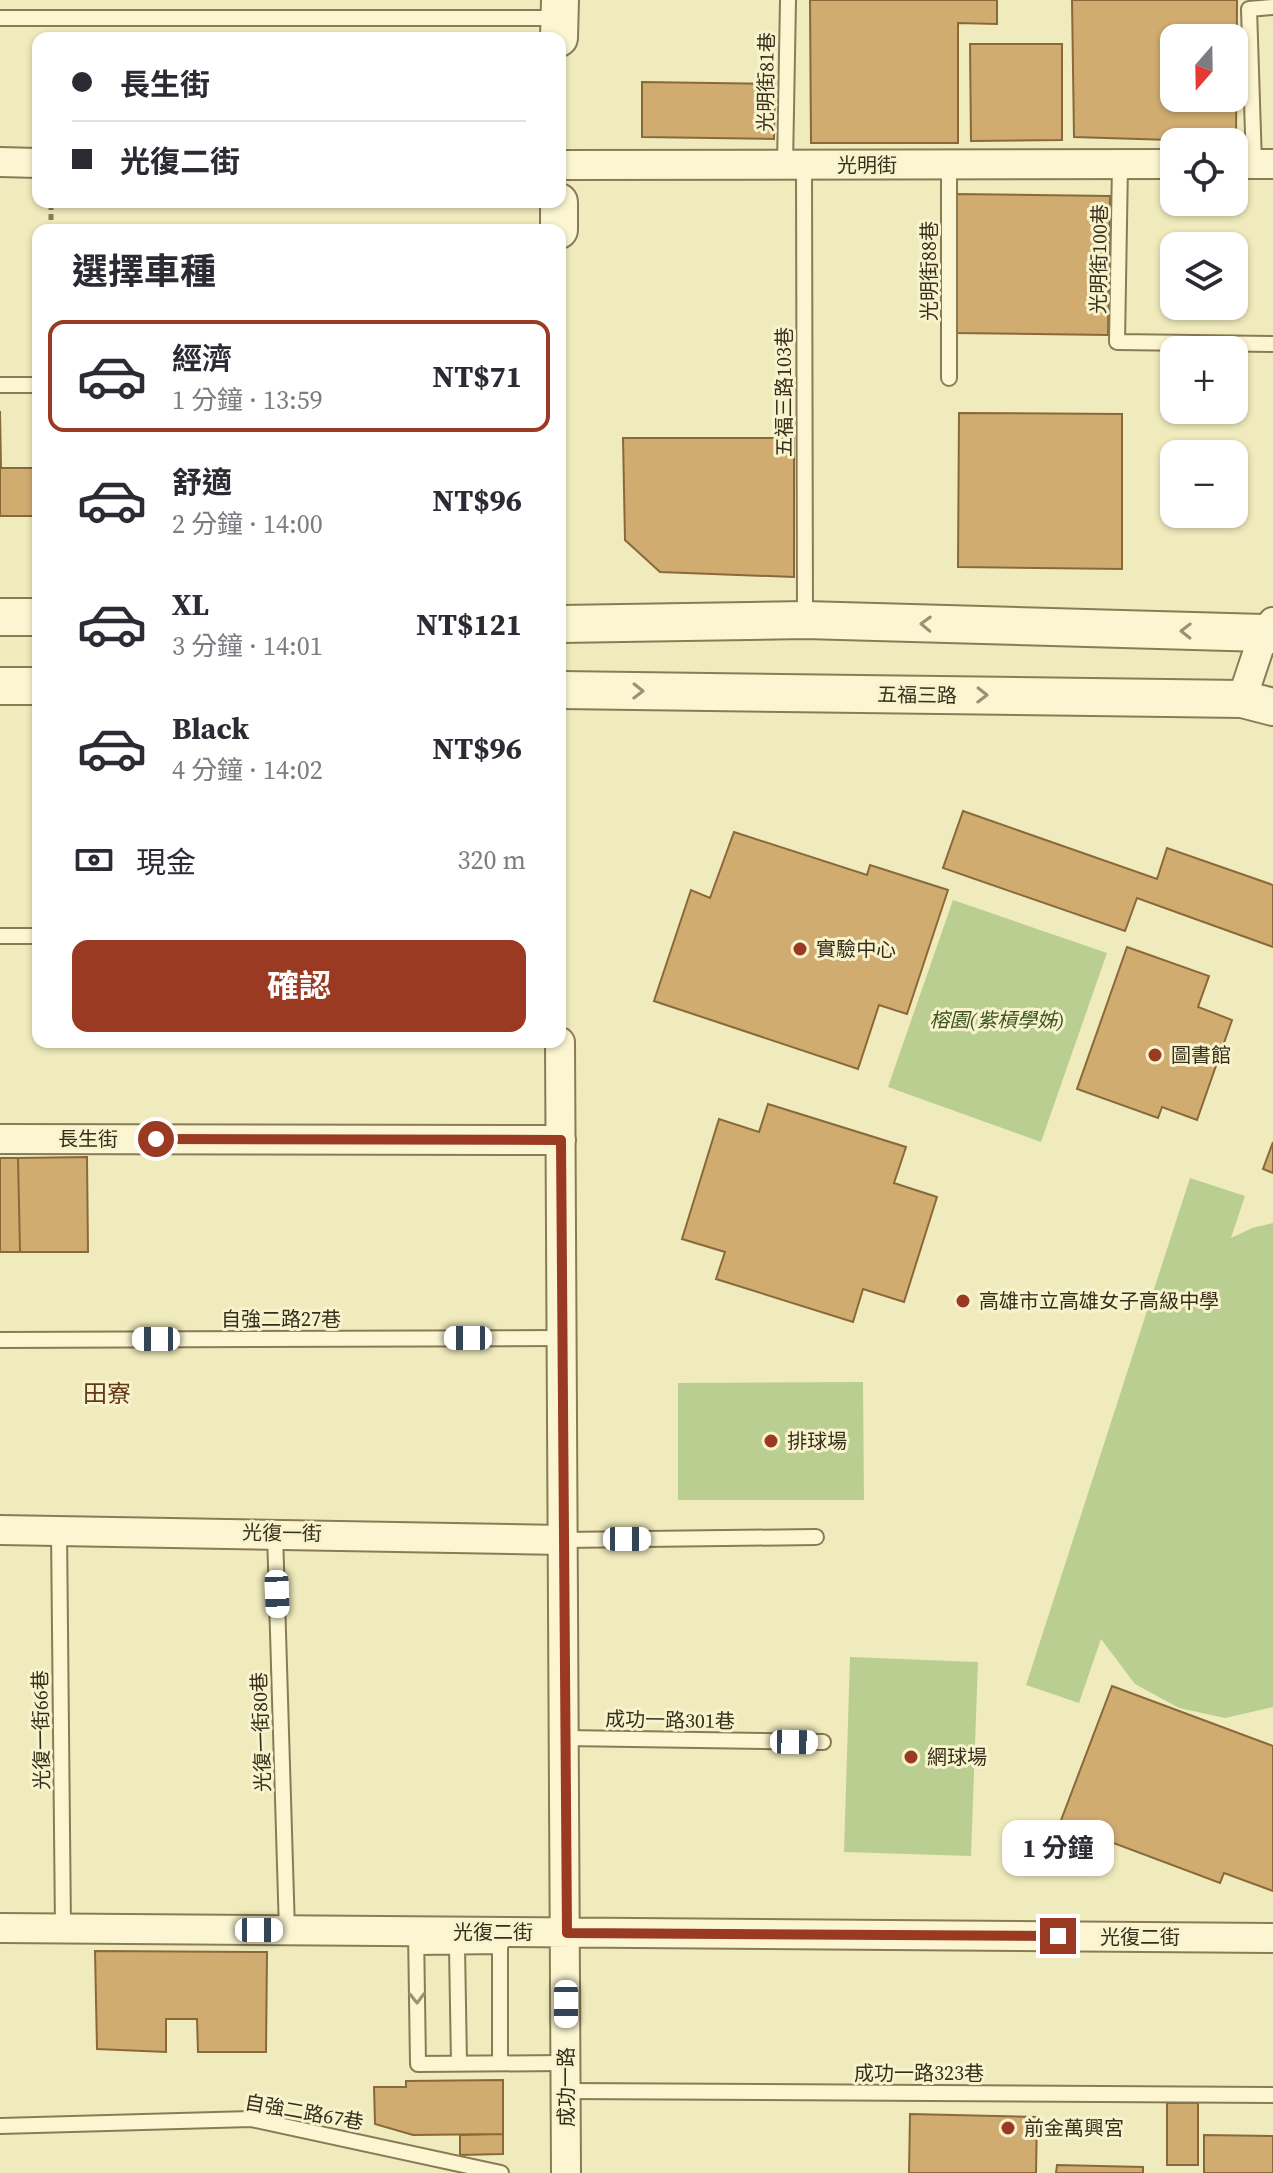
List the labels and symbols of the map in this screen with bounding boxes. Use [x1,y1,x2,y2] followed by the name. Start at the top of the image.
[1160,24,1248,112] north arrow
[751,32,781,132] street label: 光明街81巷
[837,151,897,179] street label: 光明街
[1084,204,1114,314] street label: 光明街100巷
[915,221,943,321] street label: 光明街88巷
[770,327,798,457] street label: 五福三路103巷
[919,615,932,632] one-way arrow
[1179,622,1192,640] one-way arrow
[877,680,957,710] street label: 五福三路
[632,682,645,700] one-way arrow
[976,686,989,704] one-way arrow
[816,935,896,963] place label: 實驗中心
[791,940,809,958] marker: 實驗中心
[930,1006,1065,1034] park label: 榕園(紫槓學姊)
[1171,1041,1231,1069] place label: 圖書館
[1146,1046,1164,1064] marker: 圖書館
[138,1121,174,1157] route start
[58,1125,118,1153] street label: 長生街
[979,1287,1219,1315] place label: 高雄市立高雄女子高級中學
[954,1292,972,1310] marker: 高雄市立高雄女子高級中學
[221,1305,341,1333] street label: 自強二路27巷
[444,1326,492,1350] car
[132,1327,180,1351] car
[83,1377,131,1410] district label: 田寮
[787,1427,847,1455] place label: 排球場
[762,1432,780,1450] marker: 排球場
[242,1518,322,1548] street label: 光復一街
[603,1527,651,1551] car
[264,1570,290,1618] car
[26,1670,56,1790] street label: 光復一街66巷
[245,1672,277,1792] street label: 光復一街80巷
[605,1705,735,1735] street label: 成功一路301巷
[770,1730,818,1754] car
[927,1743,987,1771] place label: 網球場
[902,1748,920,1766] marker: 網球場
[1002,1820,1114,1876] callout: 1 分鐘
[235,1918,283,1942] car
[453,1918,533,1946] street label: 光復二街
[1040,1918,1076,1954] route end
[1100,1923,1180,1951] street label: 光復二街
[554,1980,578,2028] car
[408,1992,426,2005] one-way arrow
[552,2047,580,2127] street label: 成功一路
[854,2059,984,2087] street label: 成功一路323巷
[242,2088,366,2136] street label: 自強二路67巷
[1024,2114,1124,2142] place label: 前金萬興宮
[999,2119,1017,2137] marker: 前金萬興宮

